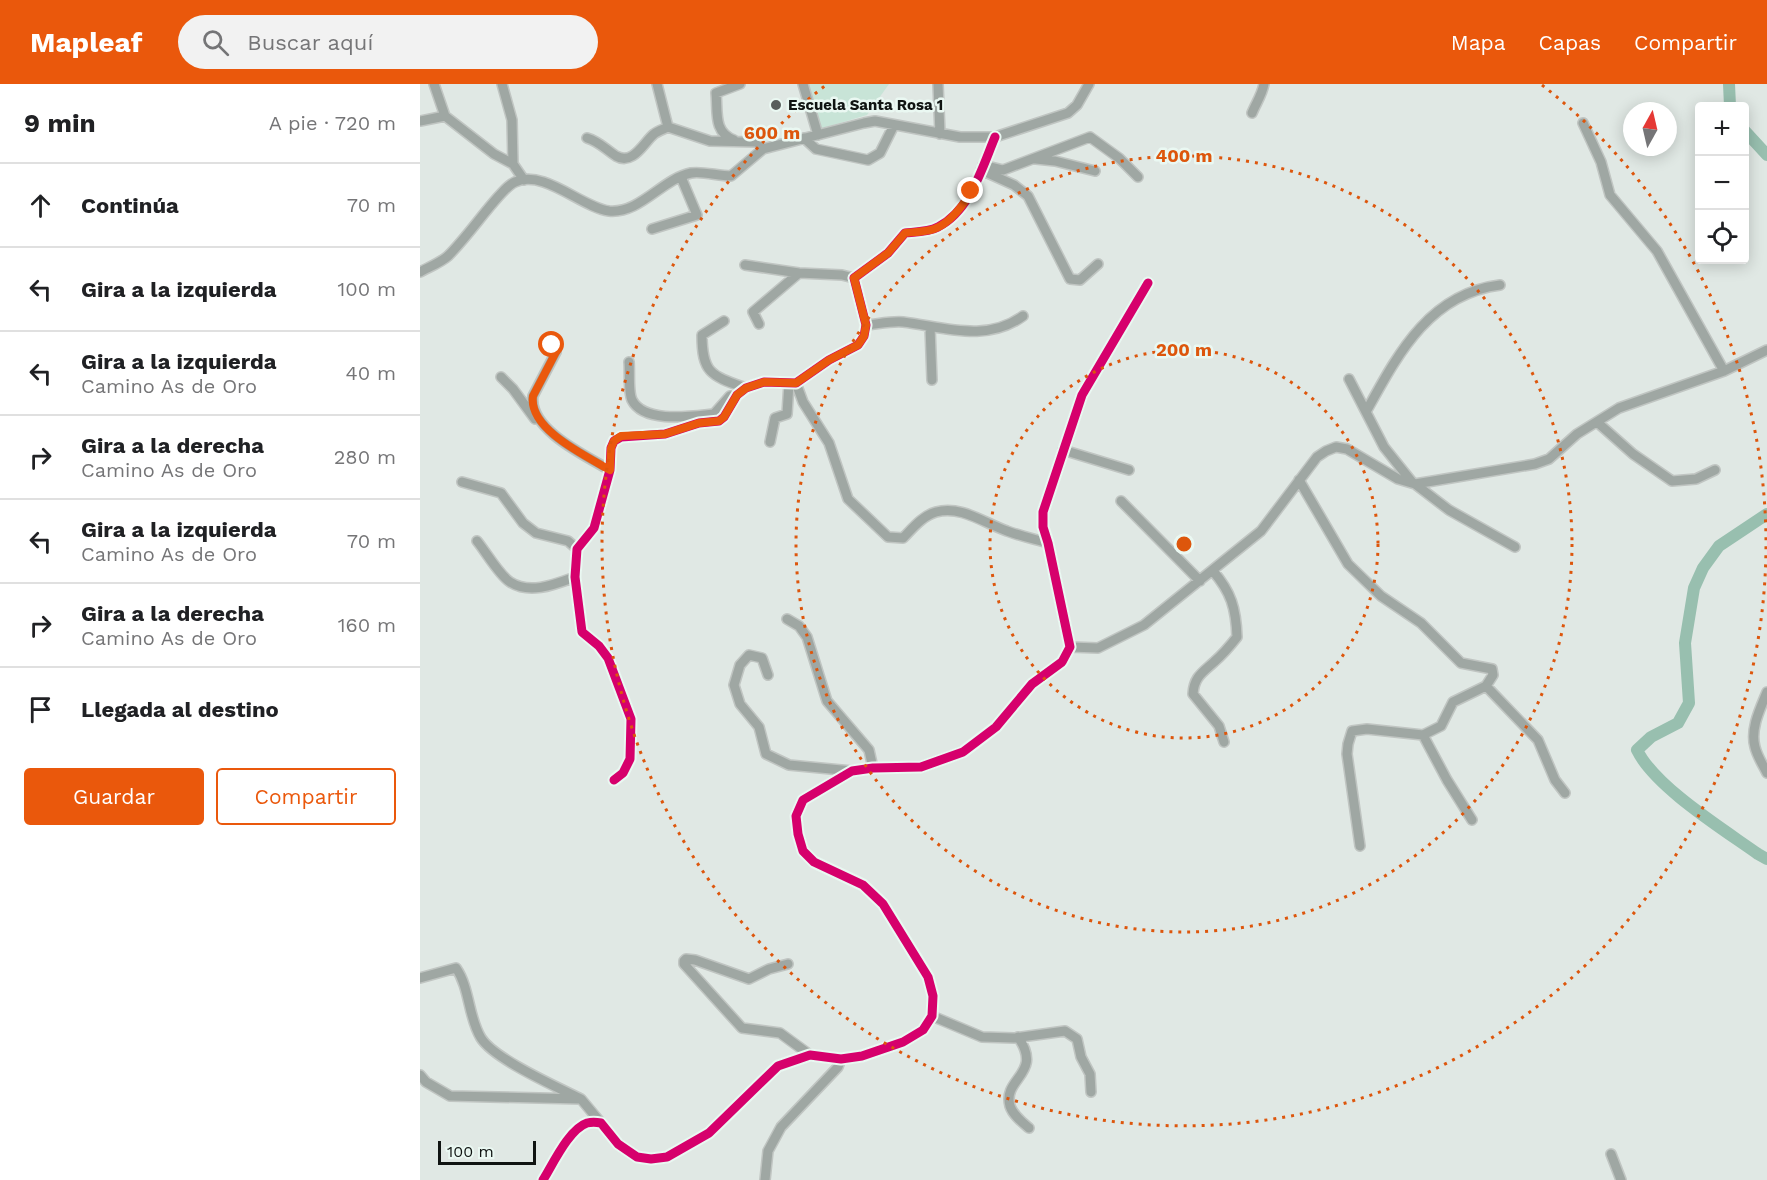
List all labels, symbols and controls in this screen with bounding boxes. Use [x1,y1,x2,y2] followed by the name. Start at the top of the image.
[178,15,598,69] search box
[30,26,142,59] text: Mapleaf
[199,26,232,59] icon: search
[247,30,373,55] text: Buscar aquí
[1451,30,1506,55] text: Mapa
[1539,30,1601,55] text: Capas
[1634,30,1737,55] text: Compartir
[788,96,943,114] place label: Escuela Santa Rosa 1
[769,98,783,112] marker: Escuela Santa Rosa 1
[1623,102,1677,156] north arrow
[1695,102,1749,264] map controls
[1695,102,1749,156] button: +
[24,108,96,138] text: 9 min
[269,111,396,135] text: A pie · 720 m
[744,122,800,143] text: 600 m
[1156,145,1212,166] text: 400 m
[1695,156,1749,210] button: −
[957,177,983,203] route end
[24,189,57,222] icon: ahead
[81,193,179,218] text: Continúa
[347,193,396,217] text: 70 m
[1695,210,1749,264] button: locate
[24,273,57,306] icon: left
[81,277,277,302] text: Gira a la izquierda
[337,277,396,301] text: 100 m
[538,331,564,357] route start
[1156,339,1212,360] text: 200 m
[81,349,277,374] text: Gira a la izquierda
[24,357,57,390] icon: left
[345,361,396,385] text: 40 m
[81,374,257,398] text: Camino As de Oro
[81,433,264,458] text: Gira a la derecha
[24,441,57,474] icon: right
[334,445,396,469] text: 280 m
[81,458,257,482] text: Camino As de Oro
[81,517,277,542] text: Gira a la izquierda
[24,525,57,558] icon: left
[347,529,396,553] text: 70 m
[1174,534,1194,554] centre of rings
[81,542,257,566] text: Camino As de Oro
[81,601,264,626] text: Gira a la derecha
[24,609,57,642] icon: right
[338,613,396,637] text: 160 m
[81,626,257,650] text: Camino As de Oro
[24,693,57,726] icon: arrive
[81,697,279,722] text: Llegada al destino
[24,768,204,825] button: Guardar
[216,768,396,825] button: Compartir
[438,1138,536,1166] scale bar
[447,1142,494,1161] text: 100 m

